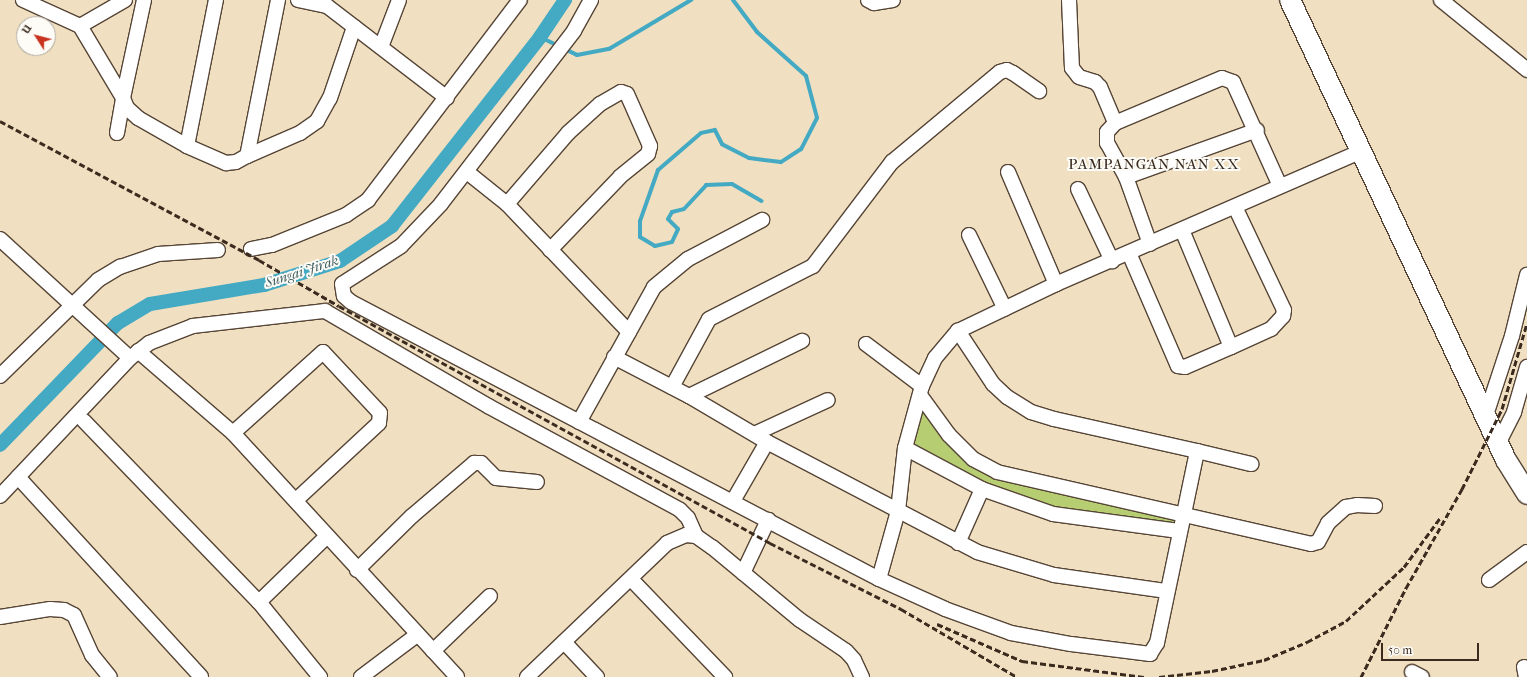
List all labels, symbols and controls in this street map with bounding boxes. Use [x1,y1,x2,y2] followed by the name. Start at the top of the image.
[16,16,56,56] north arrow
[19,22,34,37] text: U
[1068,156,1240,174] district label: PAMPANGAN NAN XX
[263,252,341,292] water label: Sungai Jirak
[1383,635,1481,661] scale bar
[1388,643,1412,657] text: 50 m

